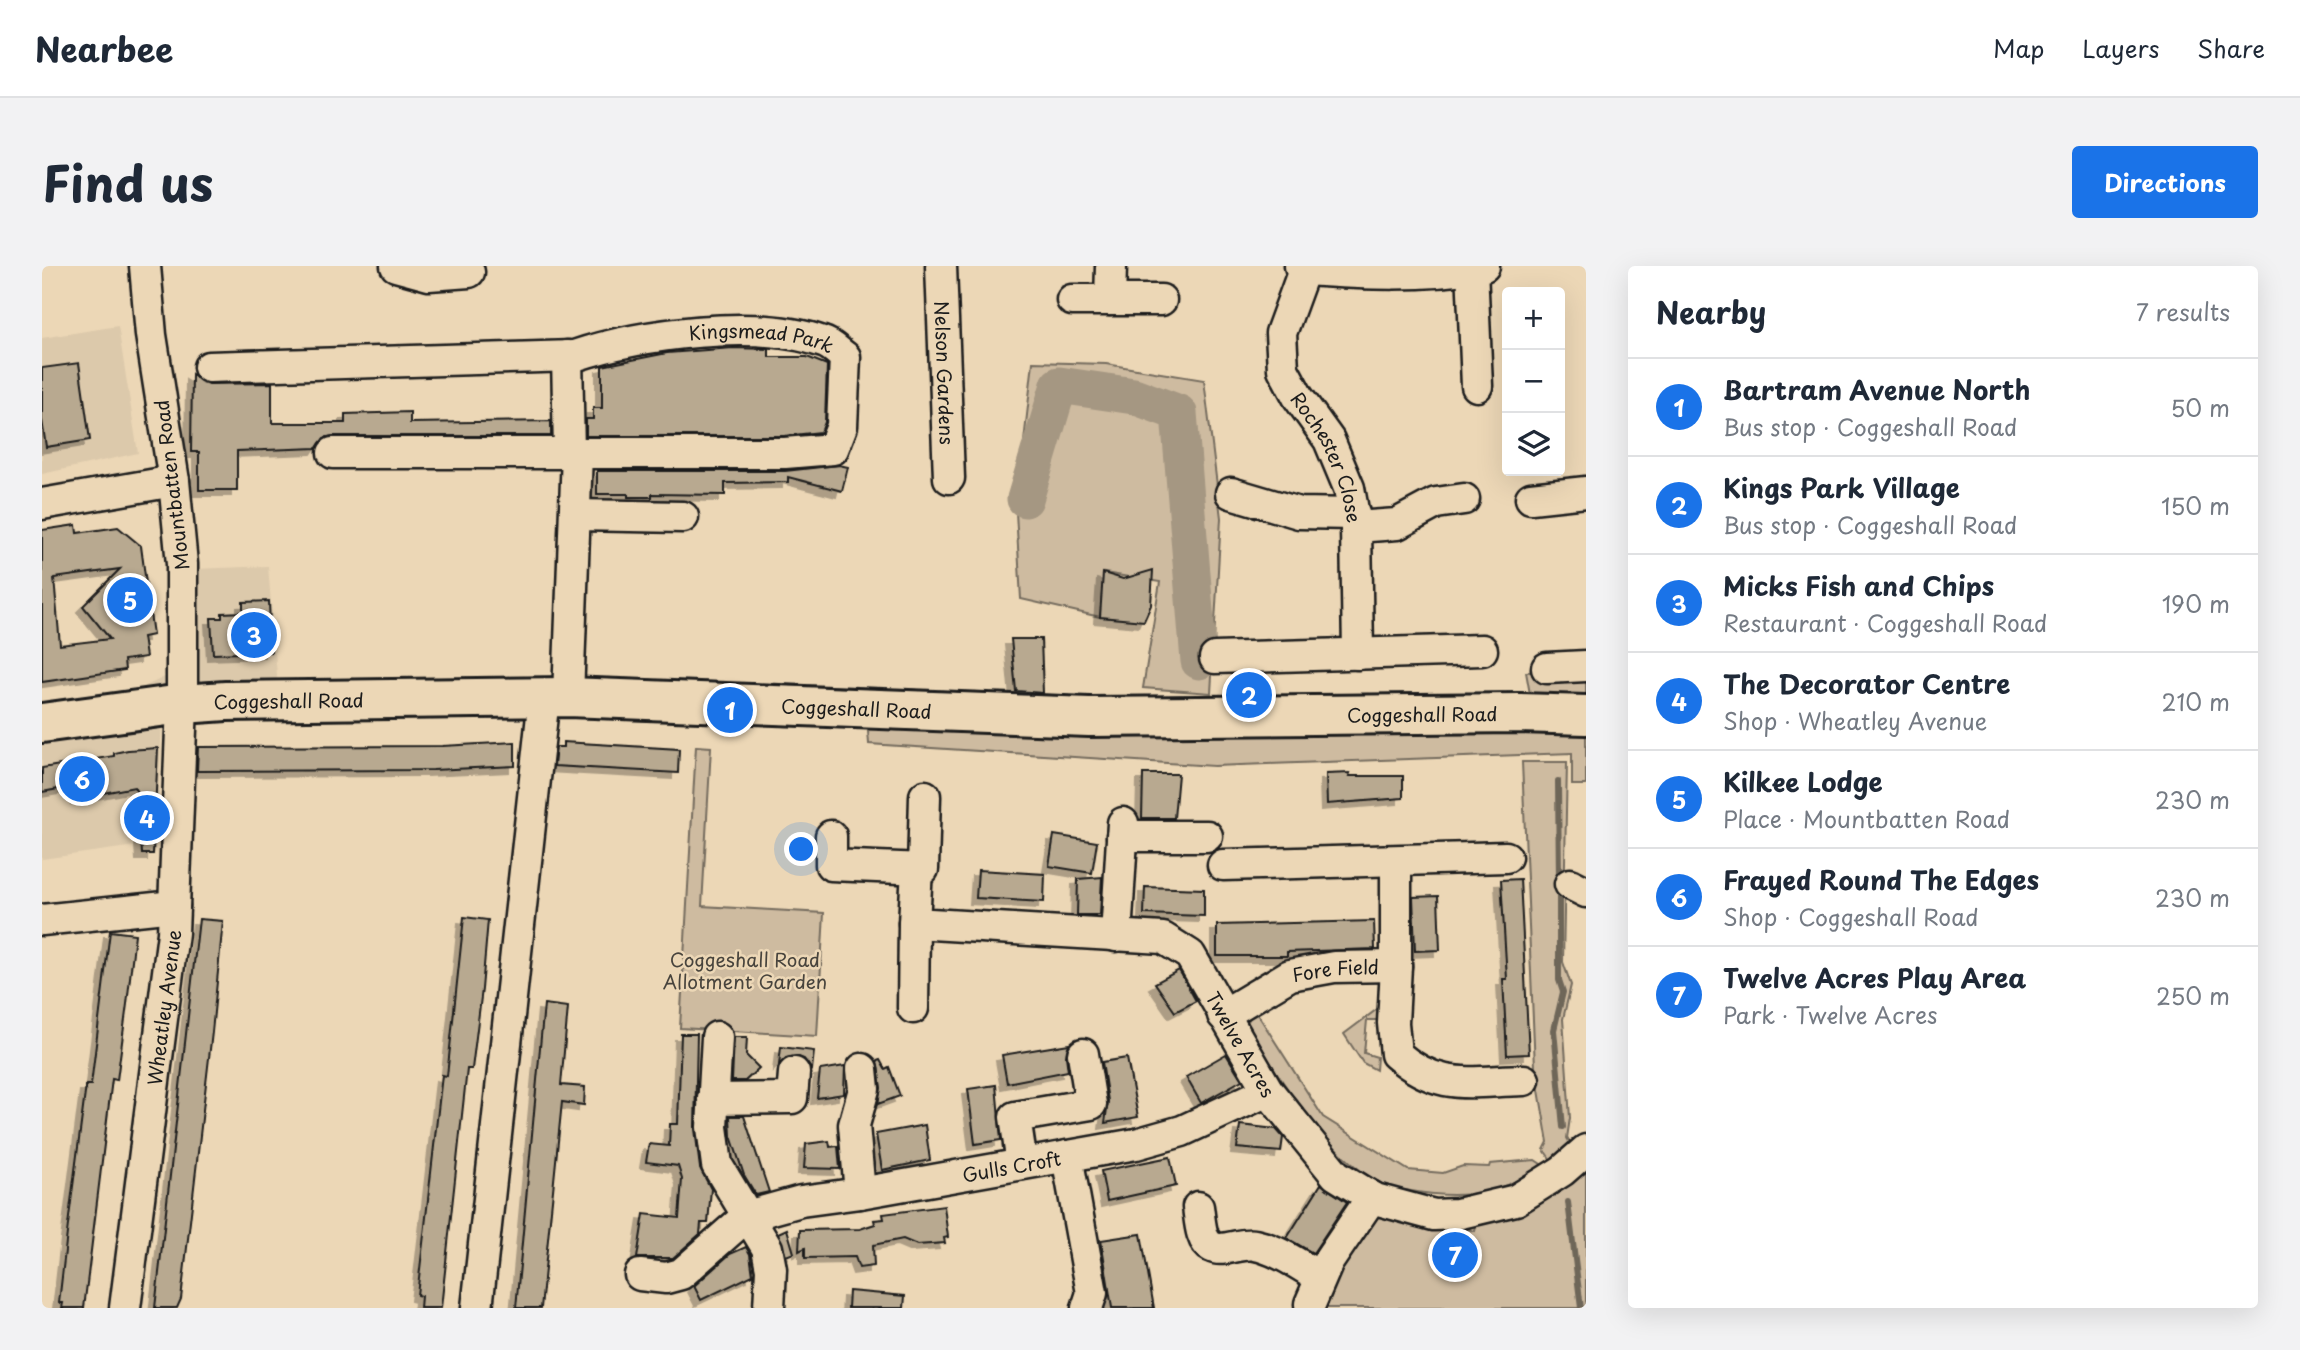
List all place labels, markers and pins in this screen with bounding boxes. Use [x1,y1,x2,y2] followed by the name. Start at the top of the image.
[107,574,153,626] pin: 5
[231,609,277,661] pin: 3
[1226,669,1272,721] pin: 2
[707,684,753,736] pin: 1
[59,753,105,805] pin: 6
[124,792,170,844] pin: 4
[1432,1229,1478,1281] pin: 7

